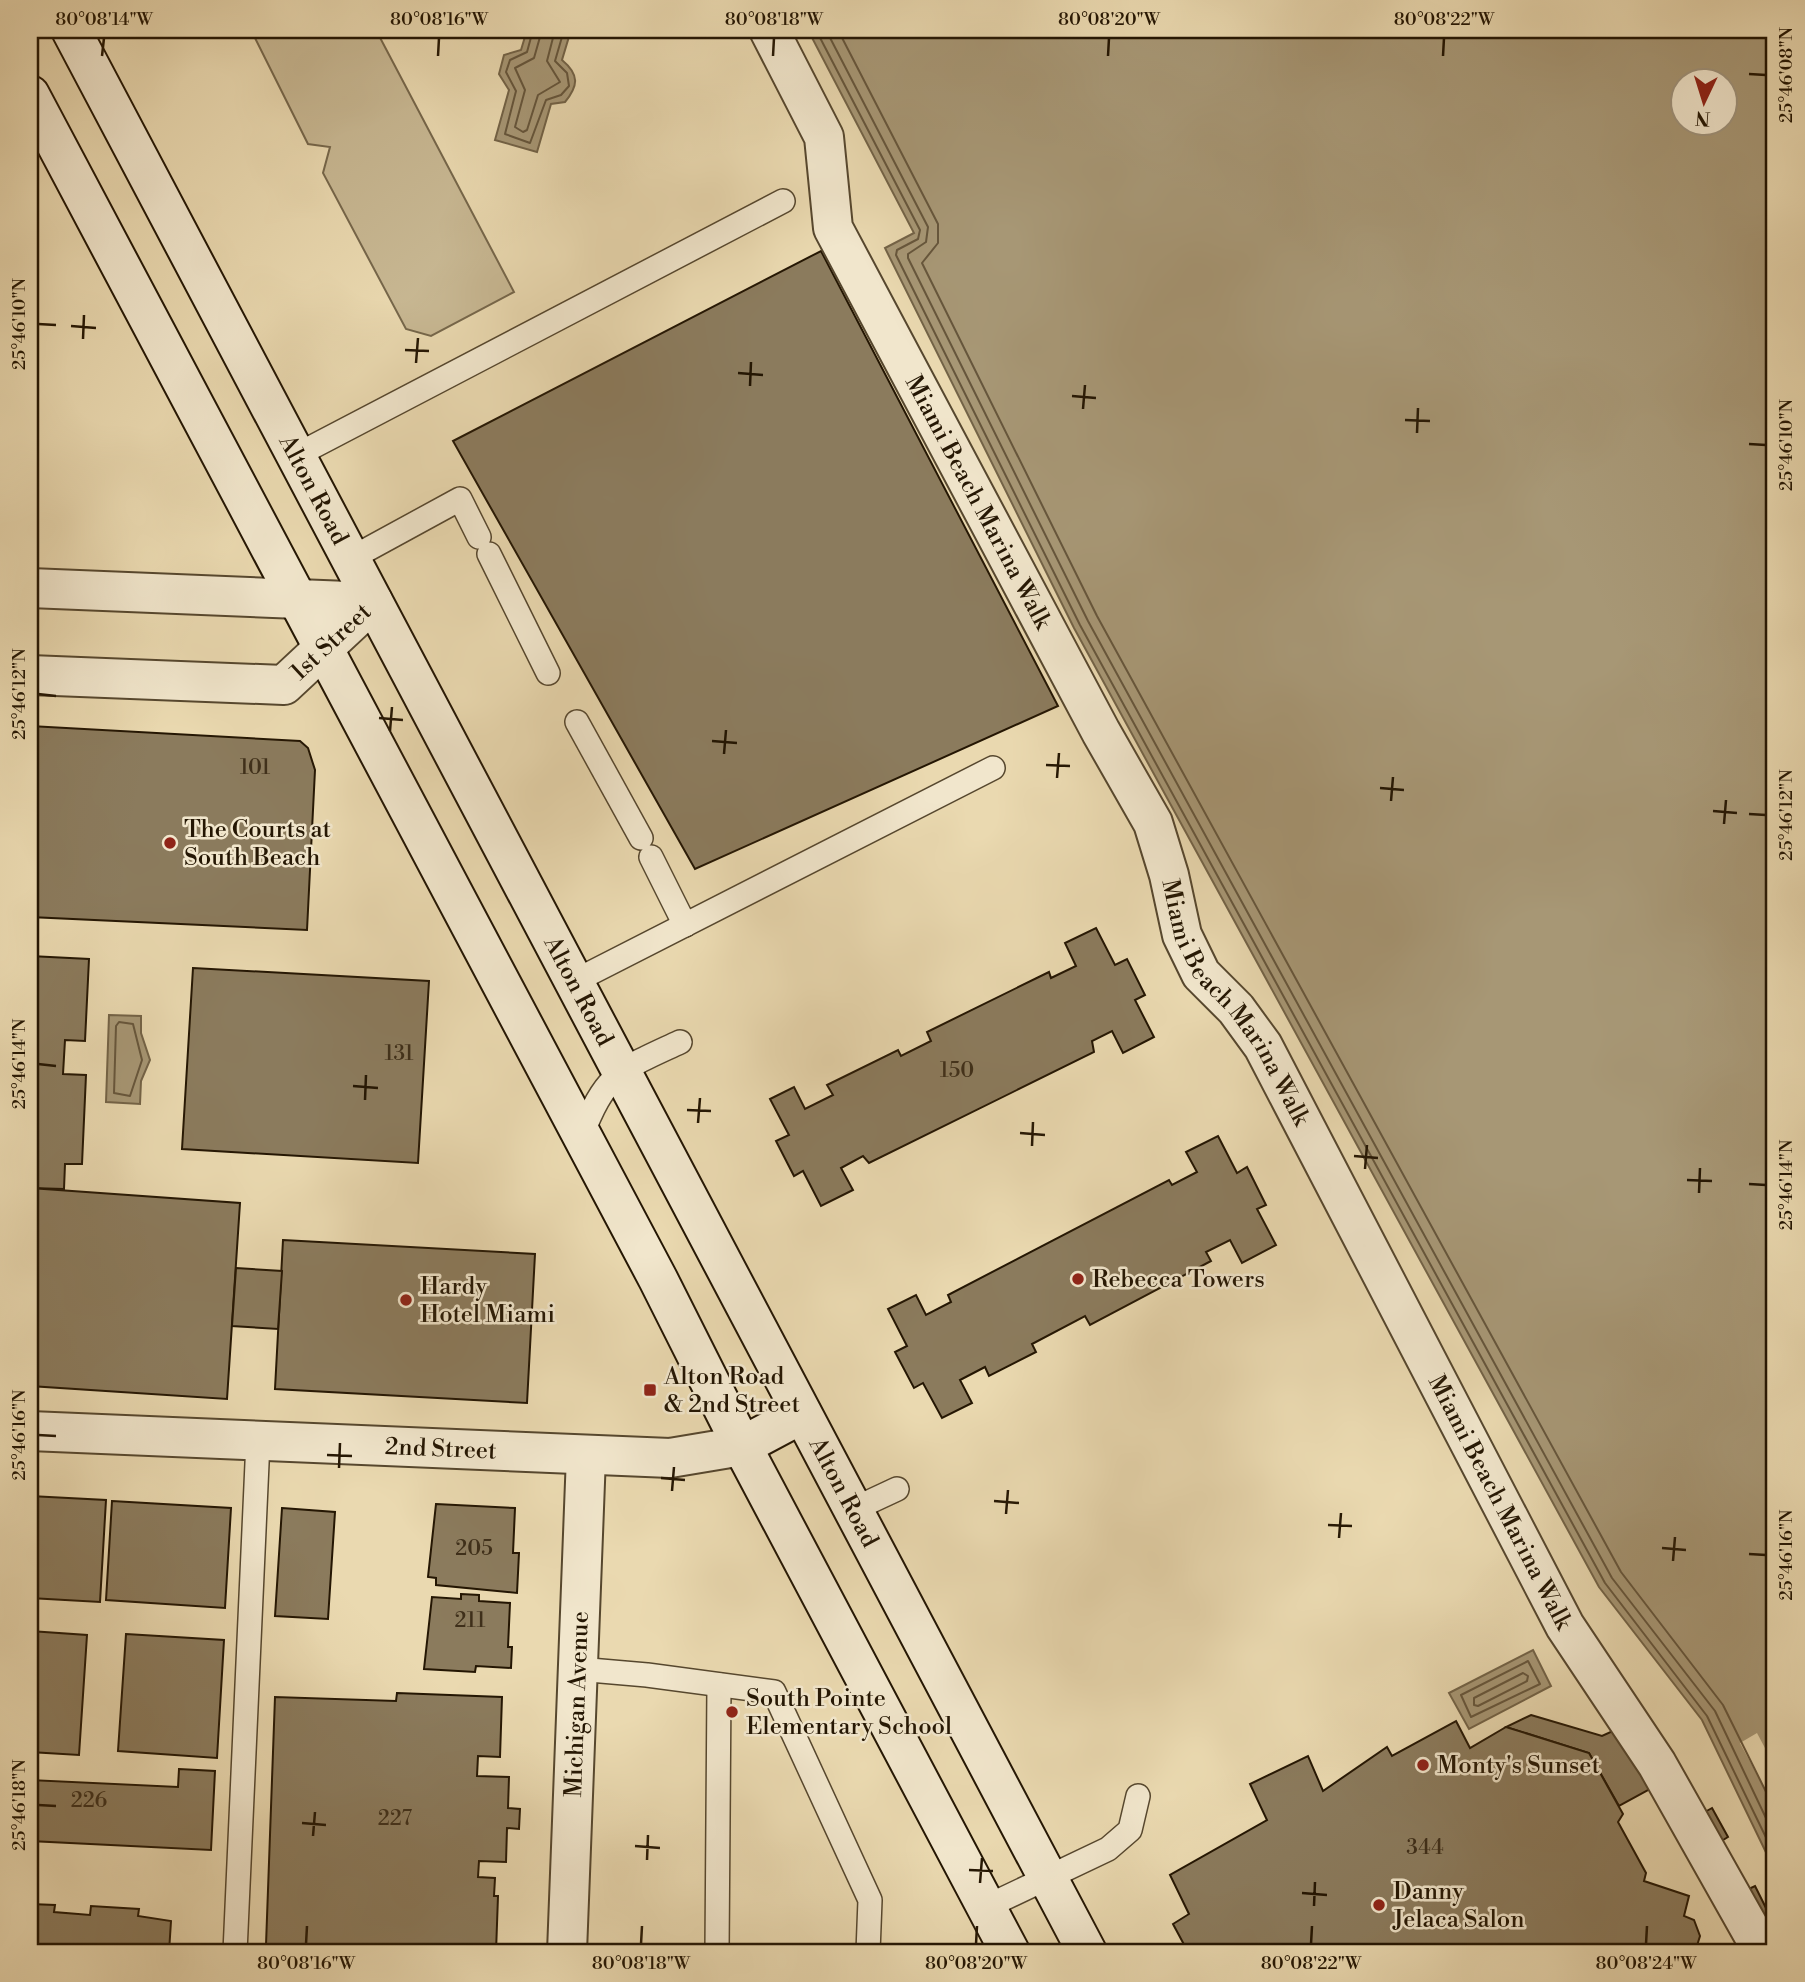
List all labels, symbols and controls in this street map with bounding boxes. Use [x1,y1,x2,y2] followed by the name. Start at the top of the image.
[55,8,154,31] text: 80°08'14"W
[390,8,489,31] text: 80°08'16"W
[725,8,824,31] text: 80°08'18"W
[1058,8,1161,31] text: 80°08'20"W
[1394,8,1495,31] text: 80°08'22"W
[1775,26,1798,123] text: 25°46'08"N
[1668,66,1738,136] north arrow
[1695,105,1711,130] text: N
[8,277,31,370] text: 25°46'10"N
[898,370,1058,636] street label: Miami Beach Marina Walk
[1775,398,1798,491] text: 25°46'10"N
[271,429,355,551] street label: Alton Road
[285,597,378,687] street label: 1st Street
[8,648,31,740] text: 25°46'12"N
[240,755,270,781] house number: 101
[1775,769,1798,861] text: 25°46'12"N
[184,815,332,873] place label: The Courts at South Beach
[162,835,178,851] marker: The Courts at South Beach
[1154,877,1317,1132] street label: Miami Beach Marina Walk
[536,930,620,1052] street label: Alton Road
[8,1018,31,1109] text: 25°46'14"N
[384,1041,414,1067] house number: 131
[940,1058,974,1084] house number: 150
[1775,1139,1798,1230] text: 25°46'14"N
[1092,1265,1265,1295] place label: Rebecca Towers
[1070,1271,1086,1287] marker: Rebecca Towers
[420,1272,555,1330] place label: Hardy Hotel Miami
[398,1292,414,1308] marker: Hardy Hotel Miami
[663,1362,800,1420] place label: Alton Road & 2nd Street
[1421,1370,1579,1636] street label: Miami Beach Marina Walk
[642,1382,658,1398] marker: Alton Road & 2nd Street
[8,1389,31,1480] text: 25°46'16"N
[384,1432,498,1467] street label: 2nd Street
[801,1432,885,1553] street label: Alton Road
[1775,1509,1798,1600] text: 25°46'16"N
[455,1536,493,1562] house number: 205
[455,1608,486,1634] house number: 211
[559,1611,596,1798] street label: Michigan Avenue
[746,1684,952,1742] place label: South Pointe Elementary School
[724,1704,740,1720] marker: South Pointe Elementary School
[1437,1751,1600,1781] place label: Monty's Sunset
[1415,1757,1431,1773] marker: Monty's Sunset
[8,1759,31,1851] text: 25°46'18"N
[71,1788,108,1814] house number: 226
[378,1806,413,1832] house number: 227
[1406,1835,1444,1861] house number: 344
[1392,1877,1525,1935] place label: Danny Jelaca Salon
[1371,1897,1387,1913] marker: Danny Jelaca Salon
[257,1952,356,1975] text: 80°08'16"W
[592,1952,691,1975] text: 80°08'18"W
[925,1952,1028,1975] text: 80°08'20"W
[1261,1952,1362,1975] text: 80°08'22"W
[1595,1952,1697,1975] text: 80°08'24"W

